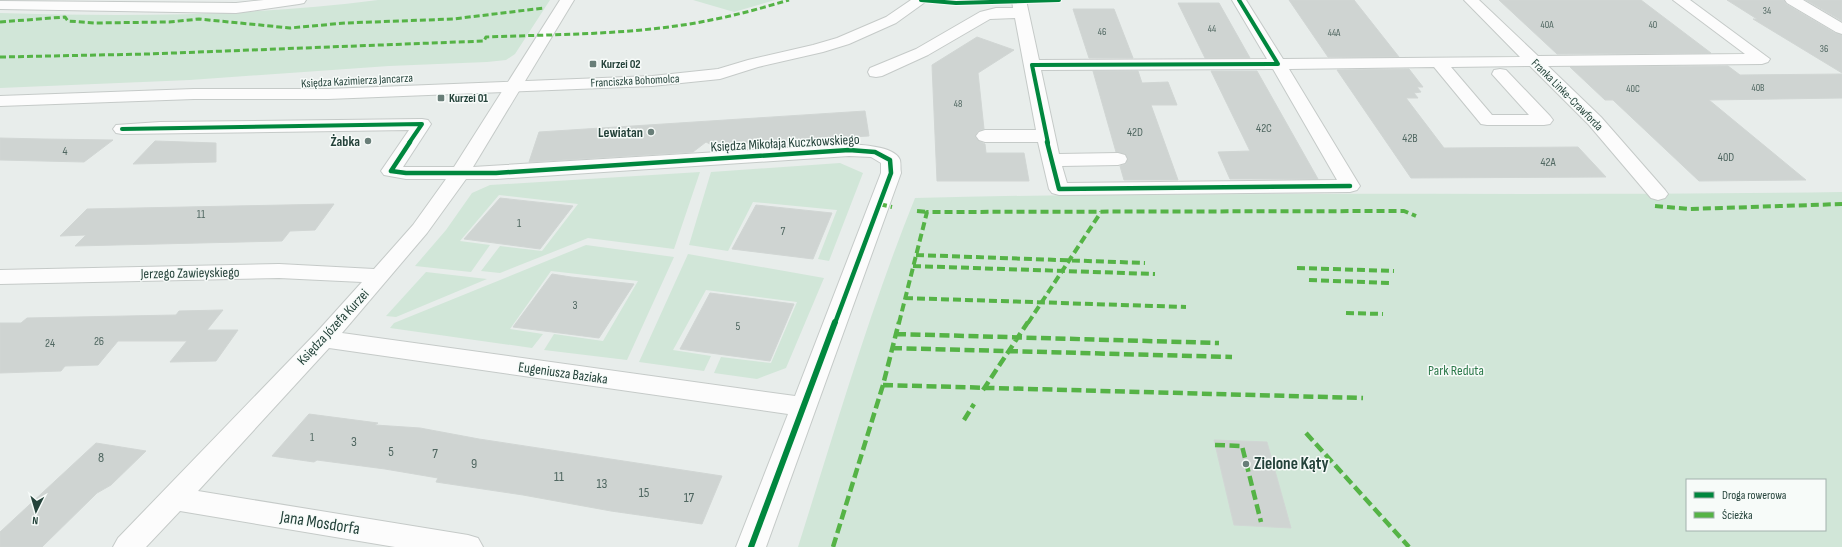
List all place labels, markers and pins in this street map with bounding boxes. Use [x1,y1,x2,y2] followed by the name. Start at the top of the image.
[601,57,641,72] place label: Kurzei 02
[588,59,598,69] marker: Kurzei 02
[449,91,488,106] place label: Kurzei 01
[436,93,446,103] marker: Kurzei 01
[598,124,643,141] place label: Lewiatan
[646,127,656,137] marker: Lewiatan
[330,133,360,150] place label: Żabka
[363,136,373,146] marker: Żabka
[1254,454,1329,474] place label: Zielone Kąty
[1241,459,1251,469] marker: Zielone Kąty

